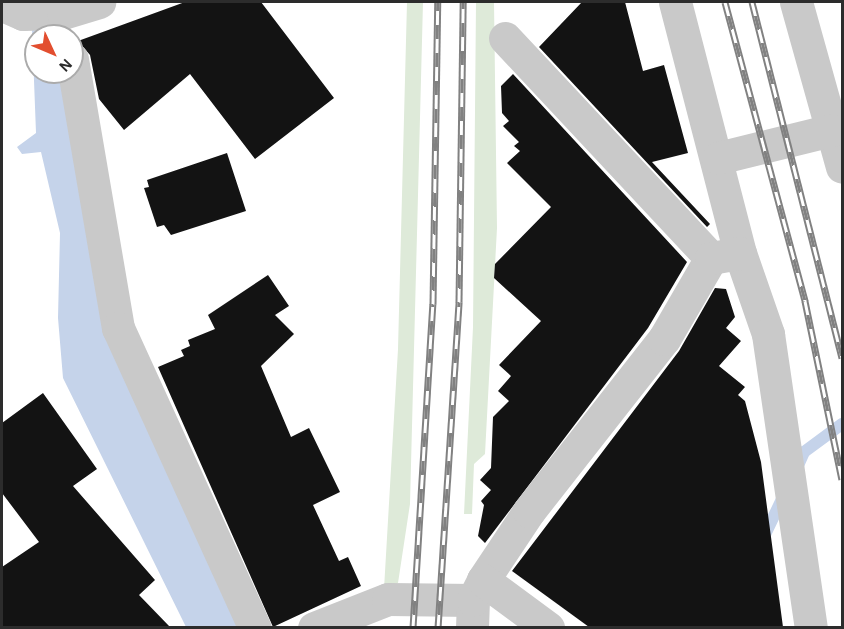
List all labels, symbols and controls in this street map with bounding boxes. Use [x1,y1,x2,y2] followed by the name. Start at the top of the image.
[24,24,84,84] north arrow
[56,56,75,75] text: N

